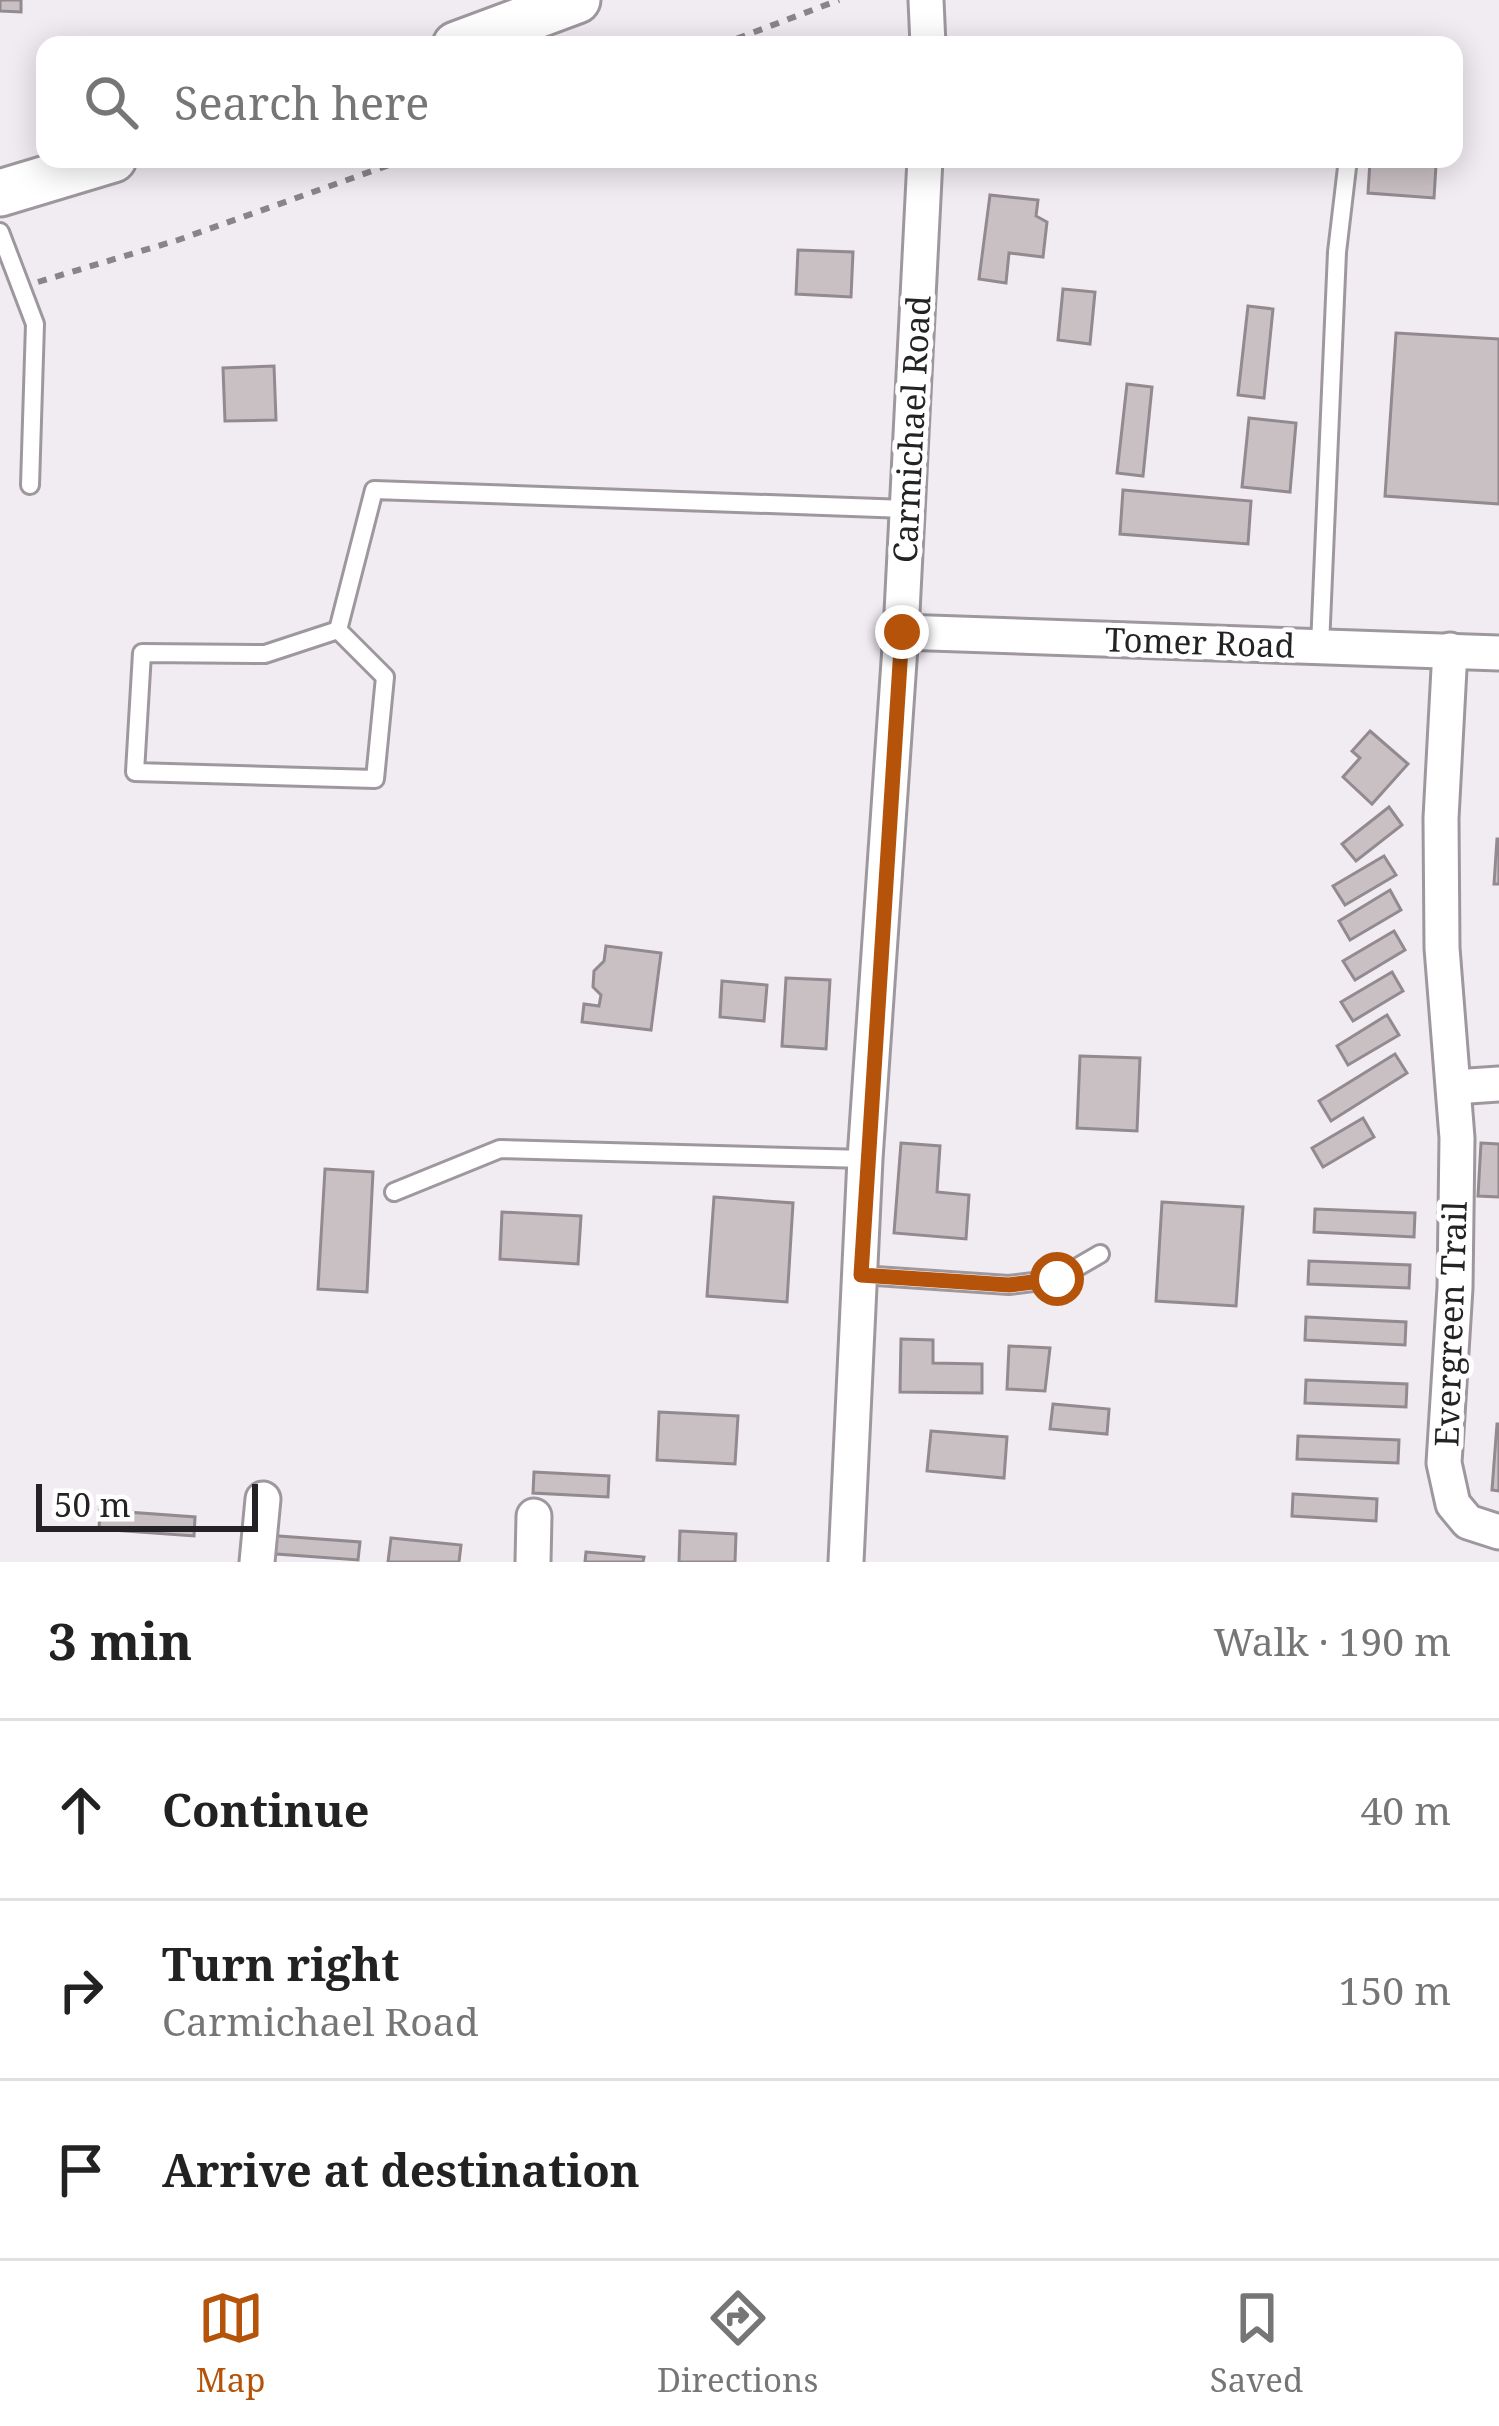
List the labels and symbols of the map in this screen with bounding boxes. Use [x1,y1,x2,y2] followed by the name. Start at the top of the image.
[882,294,940,564] street label: Carmichael Road
[875,605,929,659] route end
[1104,616,1296,668] street label: Tomer Road
[1423,1200,1477,1448] street label: Evergreen Trail
[1030,1252,1084,1306] route start
[36,1478,258,1531] scale bar

